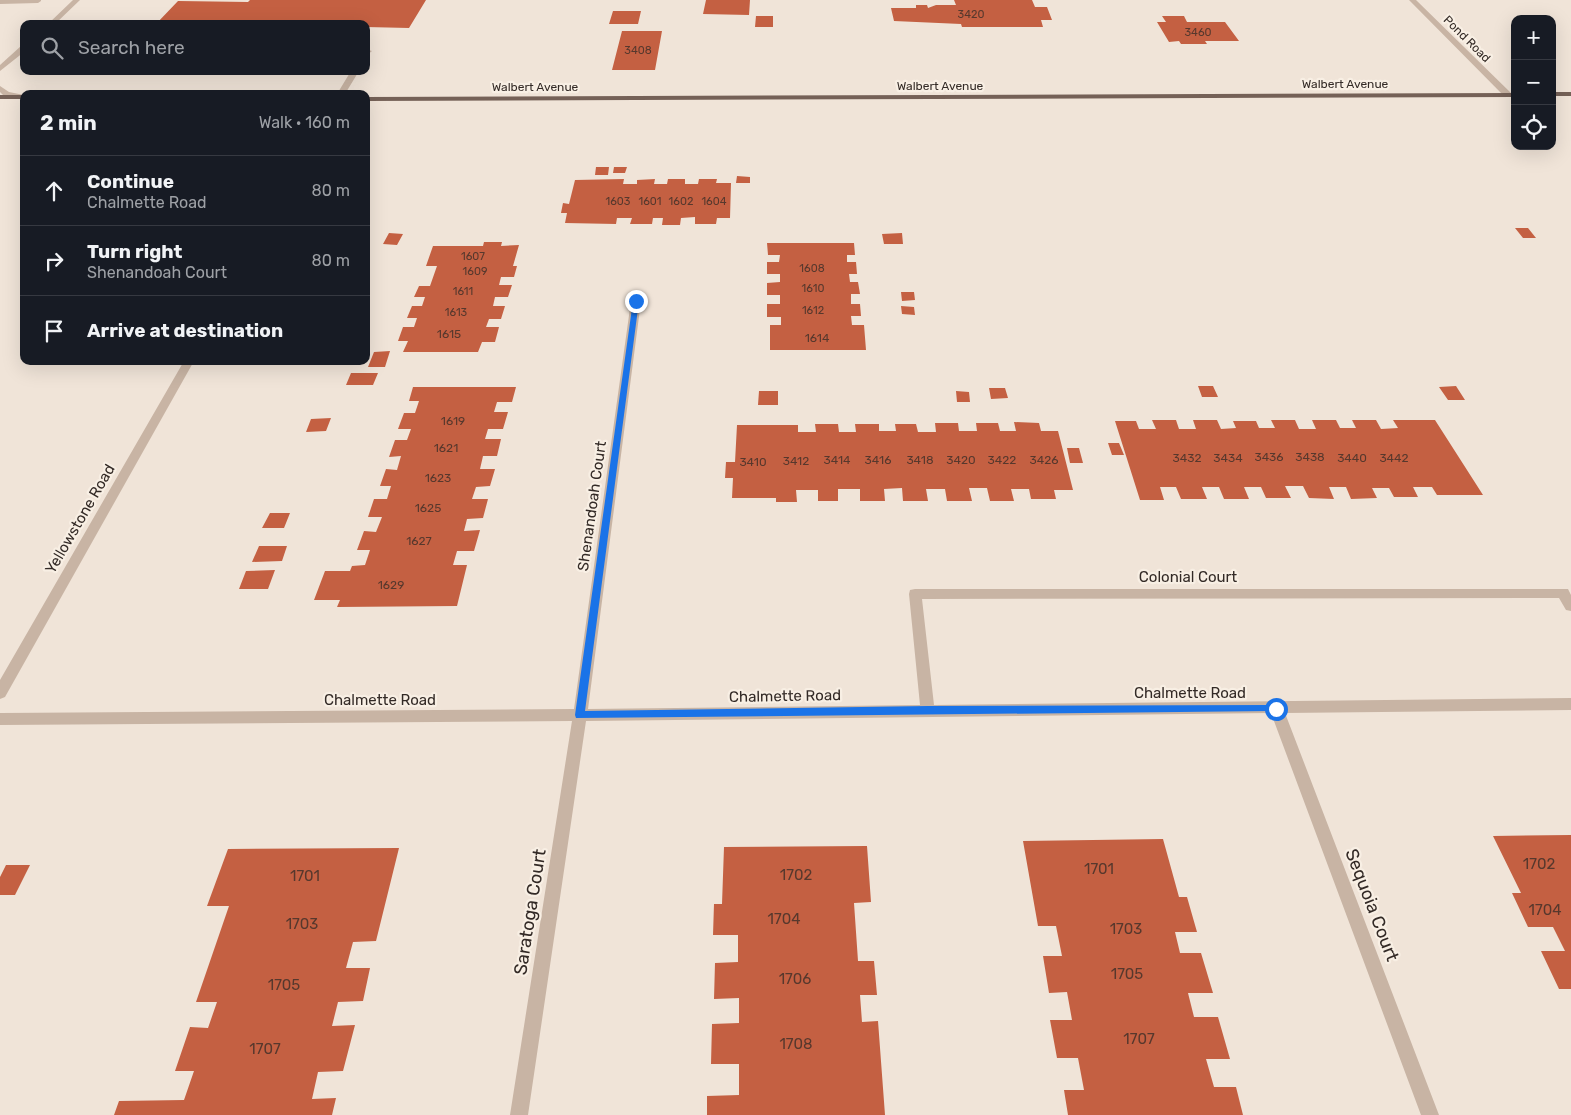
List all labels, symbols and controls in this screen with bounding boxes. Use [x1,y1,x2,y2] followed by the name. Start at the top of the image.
[958,8,984,21] house number: 3420
[1441,13,1493,65] street label: Pond Road
[1511,15,1556,150] map controls
[1511,15,1556,60] button: +
[20,20,370,75] search box
[1184,26,1212,39] house number: 3460
[38,34,66,62] icon: search
[78,36,185,59] text: Search here
[624,44,652,57] house number: 3408
[1511,60,1556,105] button: −
[1302,77,1389,91] street label: Walbert Avenue
[897,79,984,93] street label: Walbert Avenue
[492,80,579,94] street label: Walbert Avenue
[1511,105,1556,150] button: locate
[40,110,97,135] text: 2 min
[259,113,350,132] text: Walk · 160 m
[87,170,174,193] text: Continue
[40,177,68,205] icon: ahead
[312,181,350,200] text: 80 m
[87,193,207,212] text: Chalmette Road
[606,195,631,208] house number: 1603
[638,195,662,208] house number: 1601
[669,195,693,208] house number: 1602
[701,195,727,208] house number: 1604
[87,240,182,263] text: Turn right
[40,247,68,275] icon: right
[461,250,485,263] house number: 1607
[312,251,350,270] text: 80 m
[799,262,825,275] house number: 1608
[87,263,227,282] text: Shenandoah Court
[463,265,487,278] house number: 1609
[802,282,824,295] house number: 1610
[453,285,473,298] house number: 1611
[625,290,648,313] route end
[802,304,824,317] house number: 1612
[445,306,468,319] house number: 1613
[40,317,68,345] icon: arrive
[87,319,283,342] text: Arrive at destination
[437,327,461,341] house number: 1615
[805,331,830,345] house number: 1614
[441,414,465,428] house number: 1619
[574,440,610,572] street label: Shenandoah Court
[434,441,458,455] house number: 1621
[1254,450,1284,464] house number: 3436
[1295,450,1325,464] house number: 3438
[1173,451,1201,465] house number: 3432
[1213,451,1243,465] house number: 3434
[1337,451,1367,465] house number: 3440
[1379,451,1409,465] house number: 3442
[823,453,851,467] house number: 3414
[865,453,891,467] house number: 3416
[906,453,934,467] house number: 3418
[946,453,976,467] house number: 3420
[988,453,1016,467] house number: 3422
[1030,453,1058,467] house number: 3426
[783,454,809,468] house number: 3412
[739,455,767,469] house number: 3410
[41,461,119,577] street label: Yellowstone Road
[425,471,451,485] house number: 1623
[415,501,441,515] house number: 1625
[406,534,432,548] house number: 1627
[1139,568,1237,586] street label: Colonial Court
[378,578,404,592] house number: 1629
[1134,684,1246,702] street label: Chalmette Road
[729,686,841,706] street label: Chalmette Road
[324,691,436,709] street label: Chalmette Road
[1265,698,1288,721] route start
[1340,846,1404,964] street label: Sequoia Court
[509,847,551,977] street label: Saratoga Court
[1523,855,1555,873] house number: 1702
[1084,860,1114,878] house number: 1701
[780,866,812,884] house number: 1702
[290,867,320,885] house number: 1701
[1529,901,1561,919] house number: 1704
[768,910,800,928] house number: 1704
[286,915,318,933] house number: 1703
[1110,920,1142,938] house number: 1703
[1111,965,1143,983] house number: 1705
[779,970,811,988] house number: 1706
[268,976,300,994] house number: 1705
[1123,1030,1155,1048] house number: 1707
[779,1035,813,1053] house number: 1708
[249,1040,281,1058] house number: 1707

